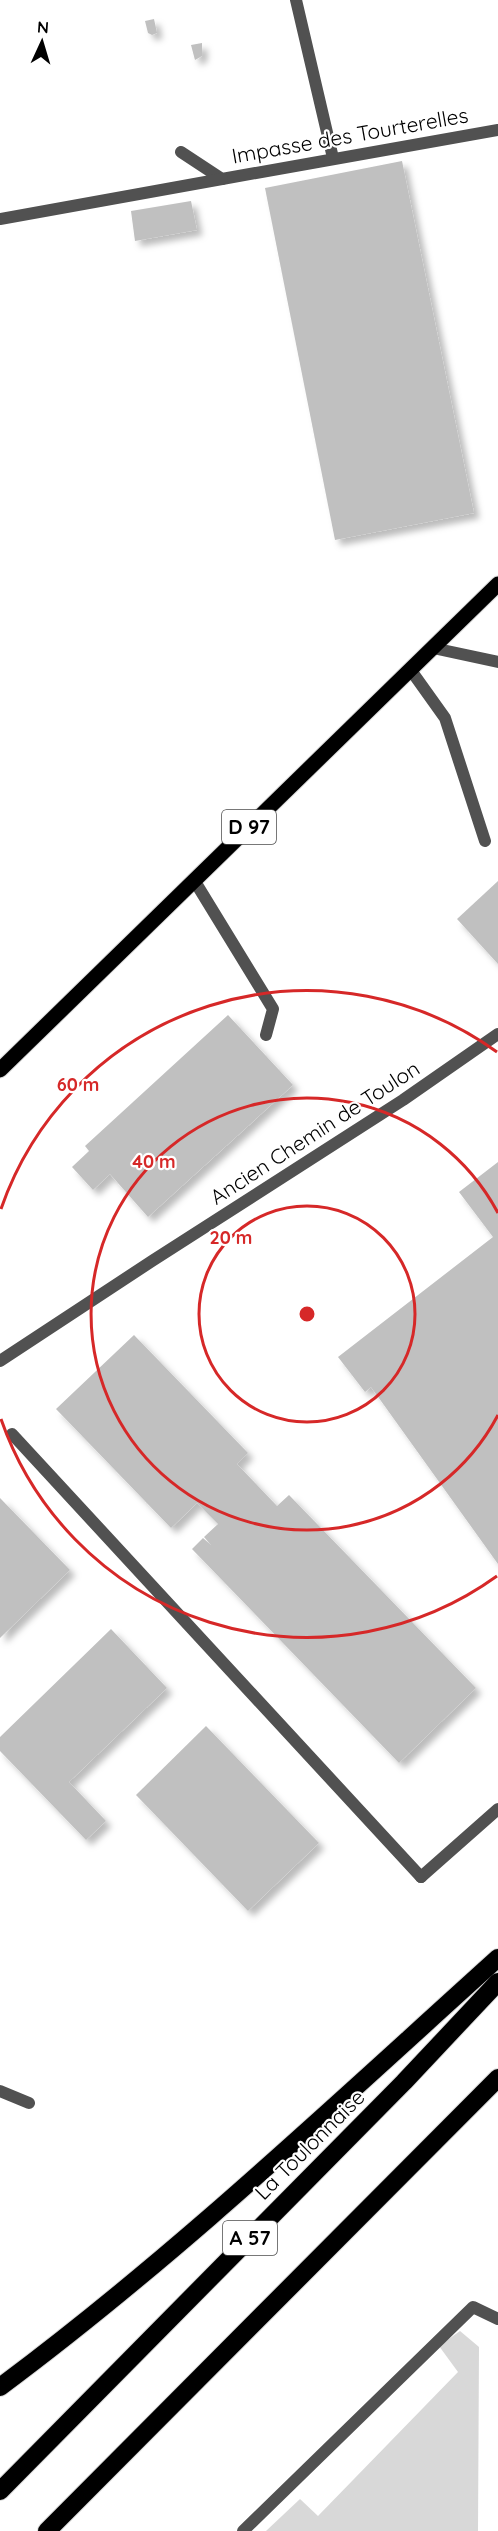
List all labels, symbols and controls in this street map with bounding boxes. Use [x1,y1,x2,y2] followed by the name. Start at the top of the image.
[12,12,72,72] north arrow
[36,17,50,37] text: N
[230,101,470,169] street label: Impasse des Tourterelles
[222,810,276,844] road number: D 97
[205,1055,424,1210] street label: Ancien Chemin de Toulon
[57,1073,99,1096] text: 60 m
[132,1150,176,1173] text: 40 m
[210,1226,252,1249] text: 20 m
[297,1304,317,1324] centre of rings
[249,2084,370,2205] street label: La Toulonnaise
[223,2221,277,2255] road number: A 57

